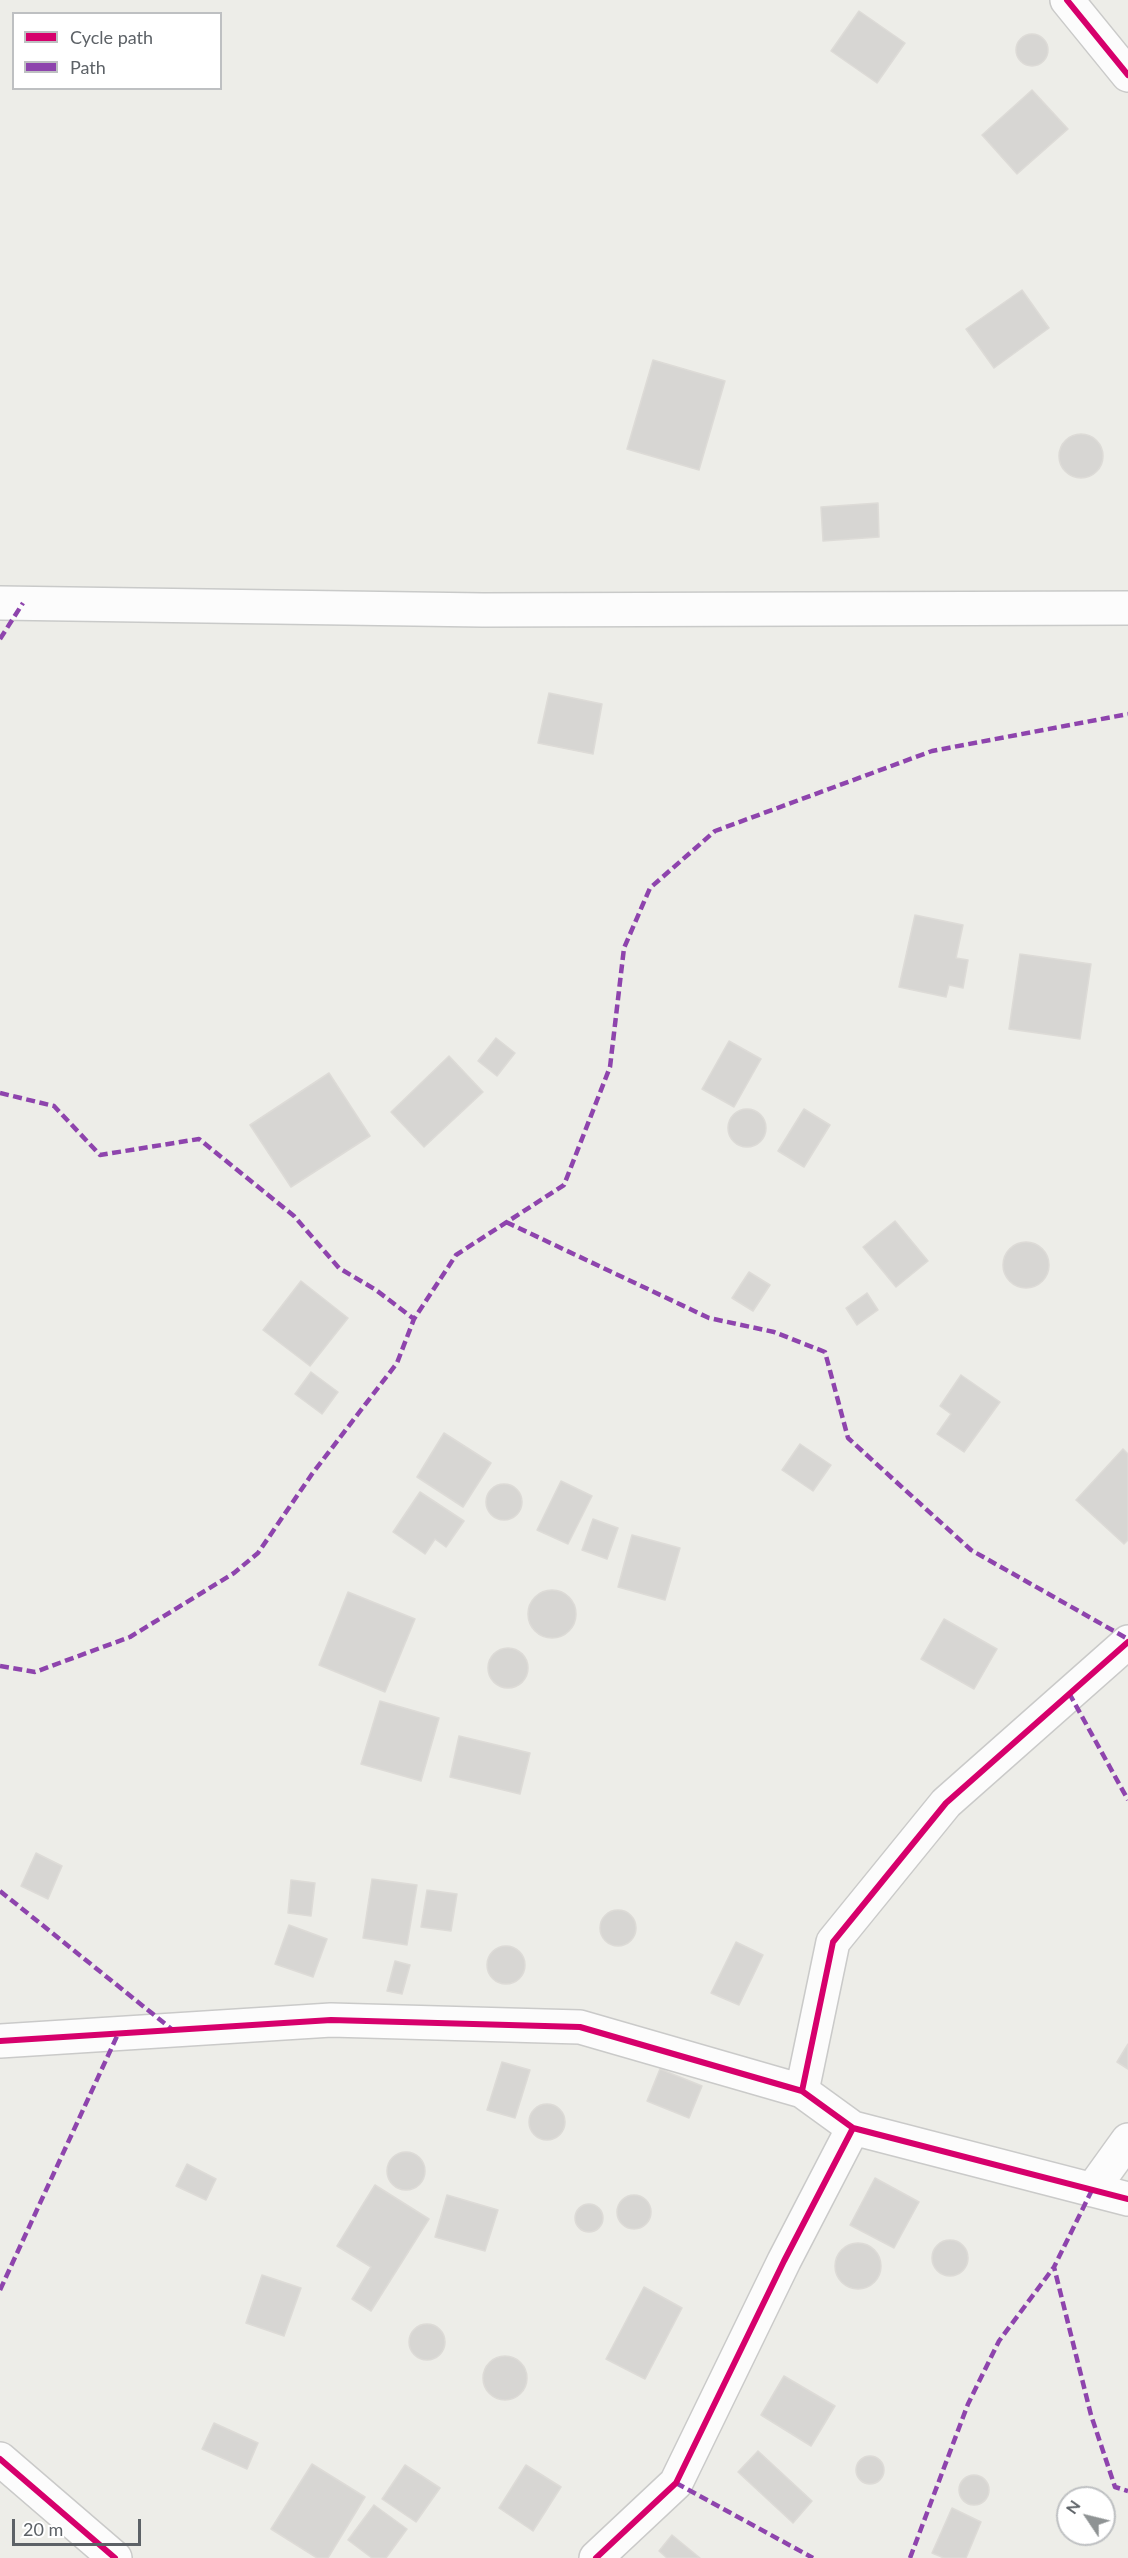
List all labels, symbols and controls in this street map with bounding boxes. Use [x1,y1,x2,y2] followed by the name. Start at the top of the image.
[12,12,222,90] legend
[70,26,153,48] text: Cycle path
[70,56,106,78] text: Path
[1056,2486,1116,2546] north arrow
[1061,2496,1084,2517] text: N
[15,2507,144,2545] scale bar
[23,2518,63,2540] text: 20 m

